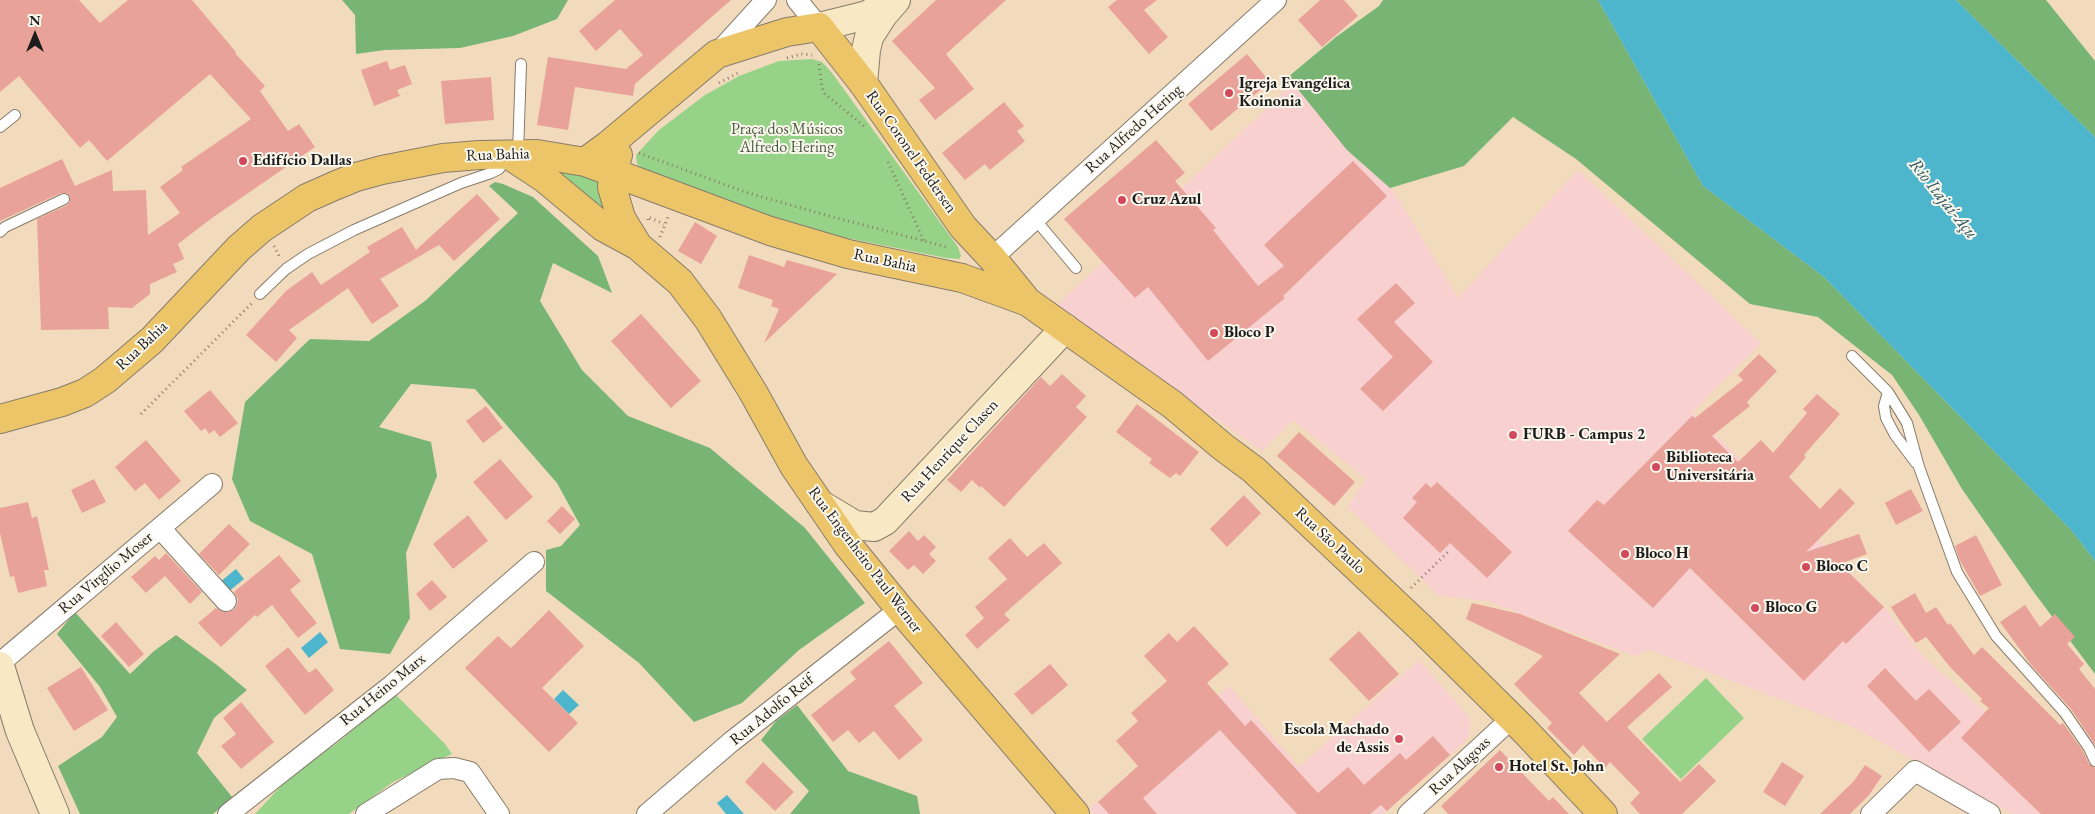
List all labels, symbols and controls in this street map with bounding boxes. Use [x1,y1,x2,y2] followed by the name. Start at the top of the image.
[10,10,60,60] north arrow
[29,11,41,29] text: N
[1239,74,1350,112] place label: Igreja Evangélica Koinonia
[1082,80,1186,178] street label: Rua Alfredo Hering
[862,87,960,217] street label: Rua Coronel Feddersen
[1223,87,1235,99] marker: Igreja Evangélica Koinonia
[731,120,843,158] park label: Praça dos Músicos Alfredo Hering
[466,144,530,166] street label: Rua Bahia
[253,151,352,171] place label: Edifício Dallas
[1904,154,1982,244] water label: Rio Itajaí-Açu
[237,155,249,167] marker: Edifício Dallas
[1132,190,1201,210] place label: Cruz Azul
[1116,194,1128,206] marker: Cruz Azul
[852,245,918,277] street label: Rua Bahia
[112,317,172,375] street label: Rua Bahia
[1224,323,1274,343] place label: Bloco P
[1208,327,1220,339] marker: Bloco P
[897,395,1003,507] street label: Rua Henrique Clasen
[1523,425,1645,445] place label: FURB - Campus 2
[1507,429,1519,441] marker: FURB - Campus 2
[1666,448,1754,486] place label: Biblioteca Universitária
[1650,461,1662,473] marker: Biblioteca Universitária
[804,483,926,637] street label: Rua Engenheiro Paul Werner
[1291,504,1369,578] street label: Rua São Paulo
[55,528,157,618] street label: Rua Virgílio Moser
[1635,544,1689,564] place label: Bloco H
[1619,548,1631,560] marker: Bloco H
[1816,557,1868,577] place label: Bloco C
[1800,561,1812,573] marker: Bloco C
[1765,598,1817,618] place label: Bloco G
[1749,602,1761,614] marker: Bloco G
[336,650,430,730] street label: Rua Heino Marx
[726,670,818,750] street label: Rua Adolfo Reif
[1284,720,1389,758] place label: Escola Machado de Assis
[1393,733,1405,745] marker: Escola Machado de Assis
[1425,733,1495,799] street label: Rua Alagoas
[1509,757,1604,777] place label: Hotel St. John
[1493,761,1505,773] marker: Hotel St. John

